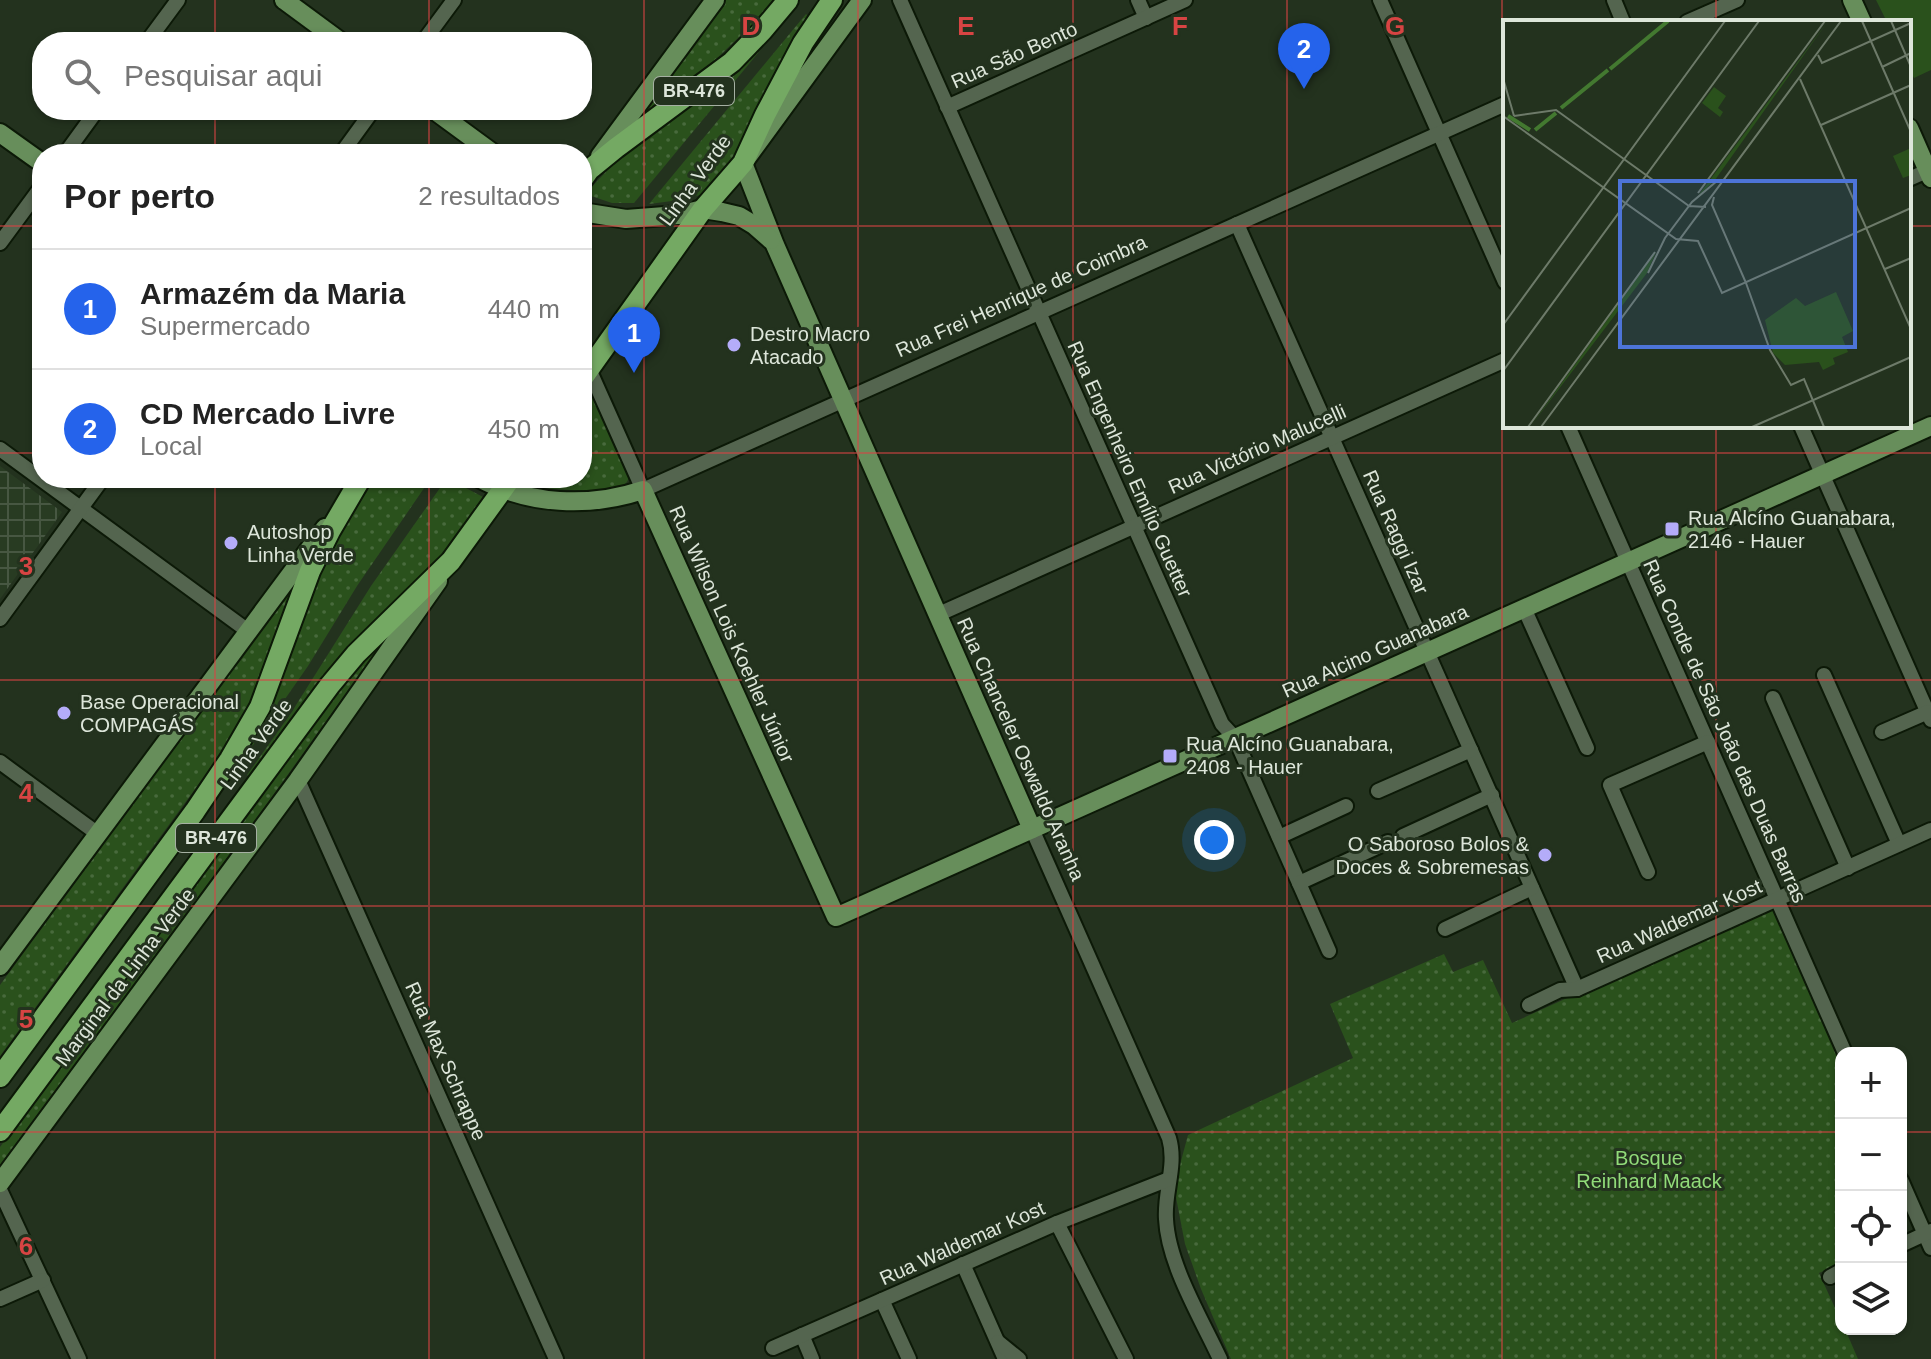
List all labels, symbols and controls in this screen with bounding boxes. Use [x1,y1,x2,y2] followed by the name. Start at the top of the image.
[742,11,760,41] text: D
[957,11,975,41] text: E
[1172,11,1188,41] text: F
[1385,11,1405,41] text: G
[948,17,1080,93] street label: Rua São Bento
[1503,20,1911,428] inset map
[1278,23,1330,89] pin: 2
[32,32,592,120] search box
[60,54,104,98] icon: search
[124,59,322,92] text: Pesquisar aqui
[654,77,734,105] road number: BR-476
[655,130,735,230] street label: Linha Verde
[64,177,215,215] text: Por perto
[418,181,560,211] text: 2 resultados
[892,230,1151,361] street label: Rua Frei Henrique de Coimbra
[140,277,405,310] text: Armazém da Maria
[83,294,97,324] text: 1
[488,294,560,324] text: 440 m
[608,307,660,373] pin: 1
[140,311,311,341] text: Supermercado
[750,323,870,368] place label: Destro Macro Atacado
[725,336,743,354] marker: Destro Macro Atacado
[1063,338,1197,601] street label: Rua Engenheiro Emílio Guetter
[140,397,395,430] text: CD Mercado Livre
[1165,400,1349,498] street label: Rua Victório Malucelli
[83,414,97,444] text: 2
[488,414,560,444] text: 450 m
[140,431,202,461] text: Local
[1359,467,1433,598] street label: Rua Raggi Izar
[665,502,799,766] street label: Rua Wilson Lois Koehler Júnior
[1688,507,1896,552] place label: Rua Alcíno Guanabara, 2146 - Hauer
[1663,520,1681,538] marker: Rua Alcíno Guanabara, 2146 - Hauer
[247,521,354,566] place label: Autoshop Linha Verde
[222,534,240,552] marker: Autoshop Linha Verde
[19,551,33,581] text: 3
[1639,556,1811,906] street label: Rua Conde de São João das Duas Barras
[1279,600,1472,702] street label: Rua Alcino Guanabara
[953,614,1090,885] street label: Rua Chanceler Oswaldo Aranha
[80,691,239,736] place label: Base Operacional COMPAGÁS
[216,694,296,794] street label: Linha Verde
[55,704,73,722] marker: Base Operacional COMPAGÁS
[1186,733,1394,778] place label: Rua Alcíno Guanabara, 2408 - Hauer
[1161,747,1179,765] marker: Rua Alcíno Guanabara, 2408 - Hauer
[19,778,34,808] text: 4
[1194,820,1234,860] your location
[176,824,256,852] road number: BR-476
[1336,833,1530,878] place label: O Saboroso Bolos & Doces & Sobremesas
[1536,846,1554,864] marker: O Saboroso Bolos & Doces & Sobremesas
[1593,875,1765,967] street label: Rua Waldemar Kost
[51,884,199,1070] street label: Marginal da Linha Verde
[401,978,491,1144] street label: Rua Max Schrappe
[19,1004,33,1034] text: 5
[1835,1047,1907,1335] map controls
[1835,1047,1907,1119] button: +
[1835,1119,1907,1191] button: −
[1576,1147,1723,1192] park label: Bosque Reinhard Maack
[1835,1191,1907,1263] button: locate
[876,1197,1048,1289] street label: Rua Waldemar Kost
[19,1231,33,1261] text: 6
[1835,1263,1907,1335] button: layers

